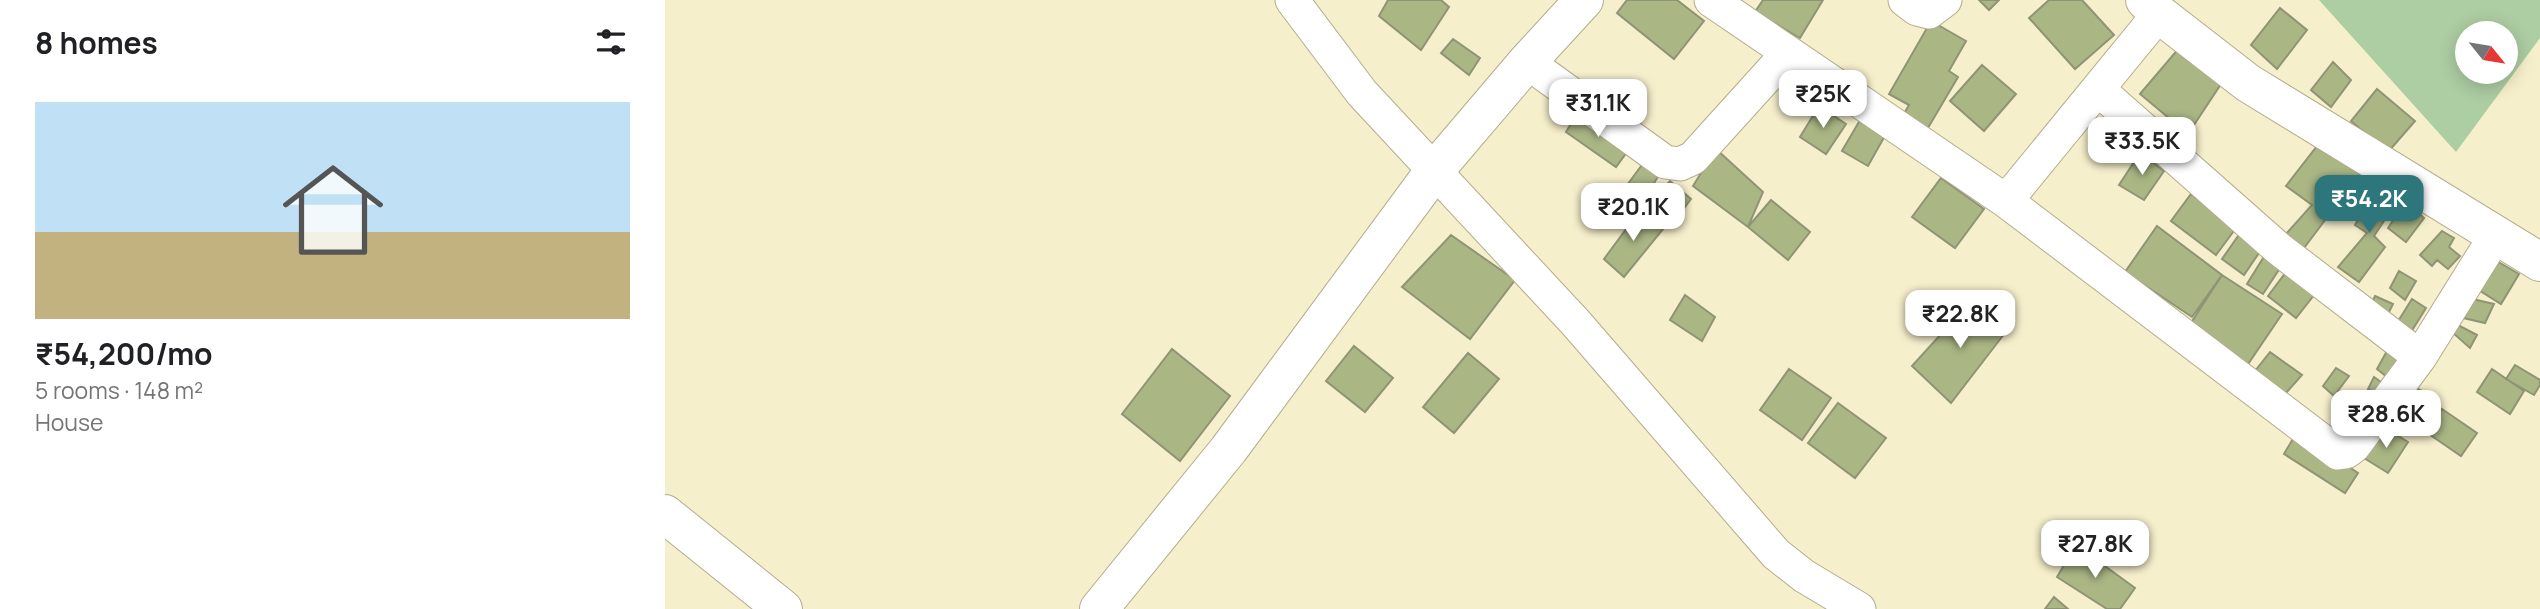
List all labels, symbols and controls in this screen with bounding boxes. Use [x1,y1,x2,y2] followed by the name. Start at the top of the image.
[2455,21,2518,84] north arrow
[2455,21,2518,84] map controls
[35,22,158,63] text: 8 homes
[592,23,630,61] icon: filters
[1782,71,1864,130] pin: ₹25K
[1795,77,1851,109] text: ₹25K
[1541,80,1655,139] pin: ₹31.1K
[1565,86,1631,118] text: ₹31.1K
[2085,118,2199,177] pin: ₹33.5K
[2104,124,2180,156] text: ₹33.5K
[270,147,396,273] icon: home
[2312,176,2426,235] pin: ₹54.2K
[2331,182,2407,214] text: ₹54.2K
[1576,184,1690,243] pin: ₹20.1K
[1597,190,1669,222] text: ₹20.1K
[1903,290,2017,350] pin: ₹22.8K
[1921,297,1999,329] text: ₹22.8K
[35,333,213,374] text: ₹54,200/mo
[35,374,203,406] text: 5 rooms · 148 m²
[2329,391,2443,450] pin: ₹28.6K
[2347,397,2425,429] text: ₹28.6K
[35,406,104,438] text: House
[2038,520,2152,580] pin: ₹27.8K
[2057,527,2133,559] text: ₹27.8K

